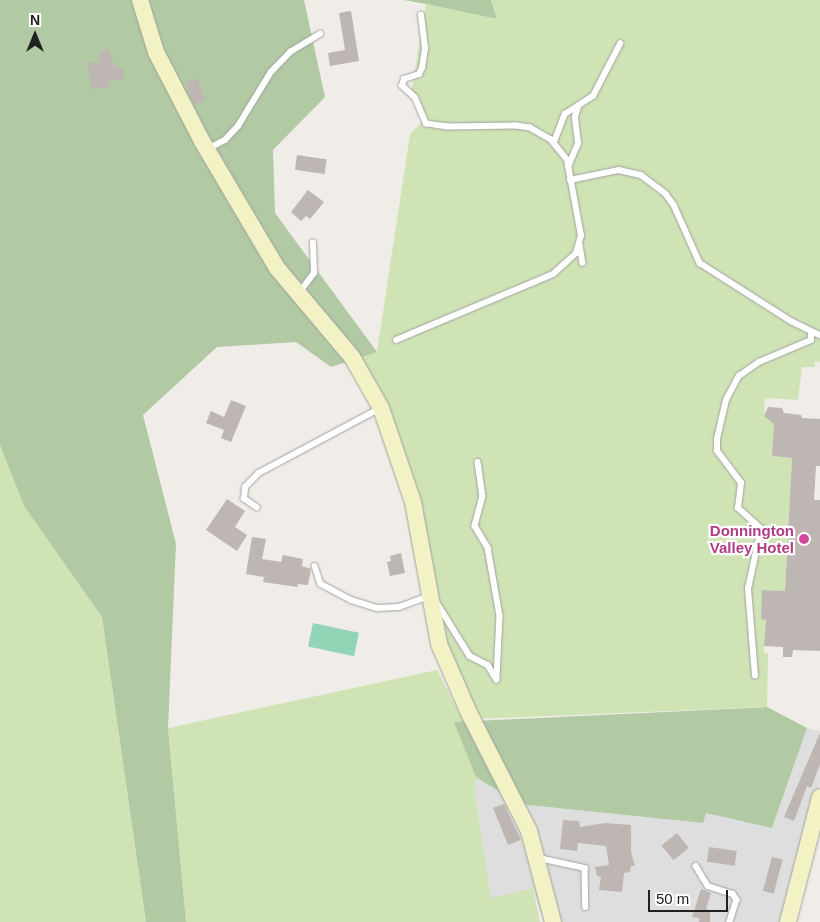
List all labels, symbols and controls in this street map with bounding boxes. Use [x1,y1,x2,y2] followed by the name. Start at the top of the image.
[10,10,60,60] north arrow
[30,12,40,28] text: N
[710,521,794,556] place label: Donnington Valley Hotel
[798,533,810,545] marker: Donnington Valley Hotel
[650,880,730,912] scale bar
[656,890,689,907] text: 50 m

